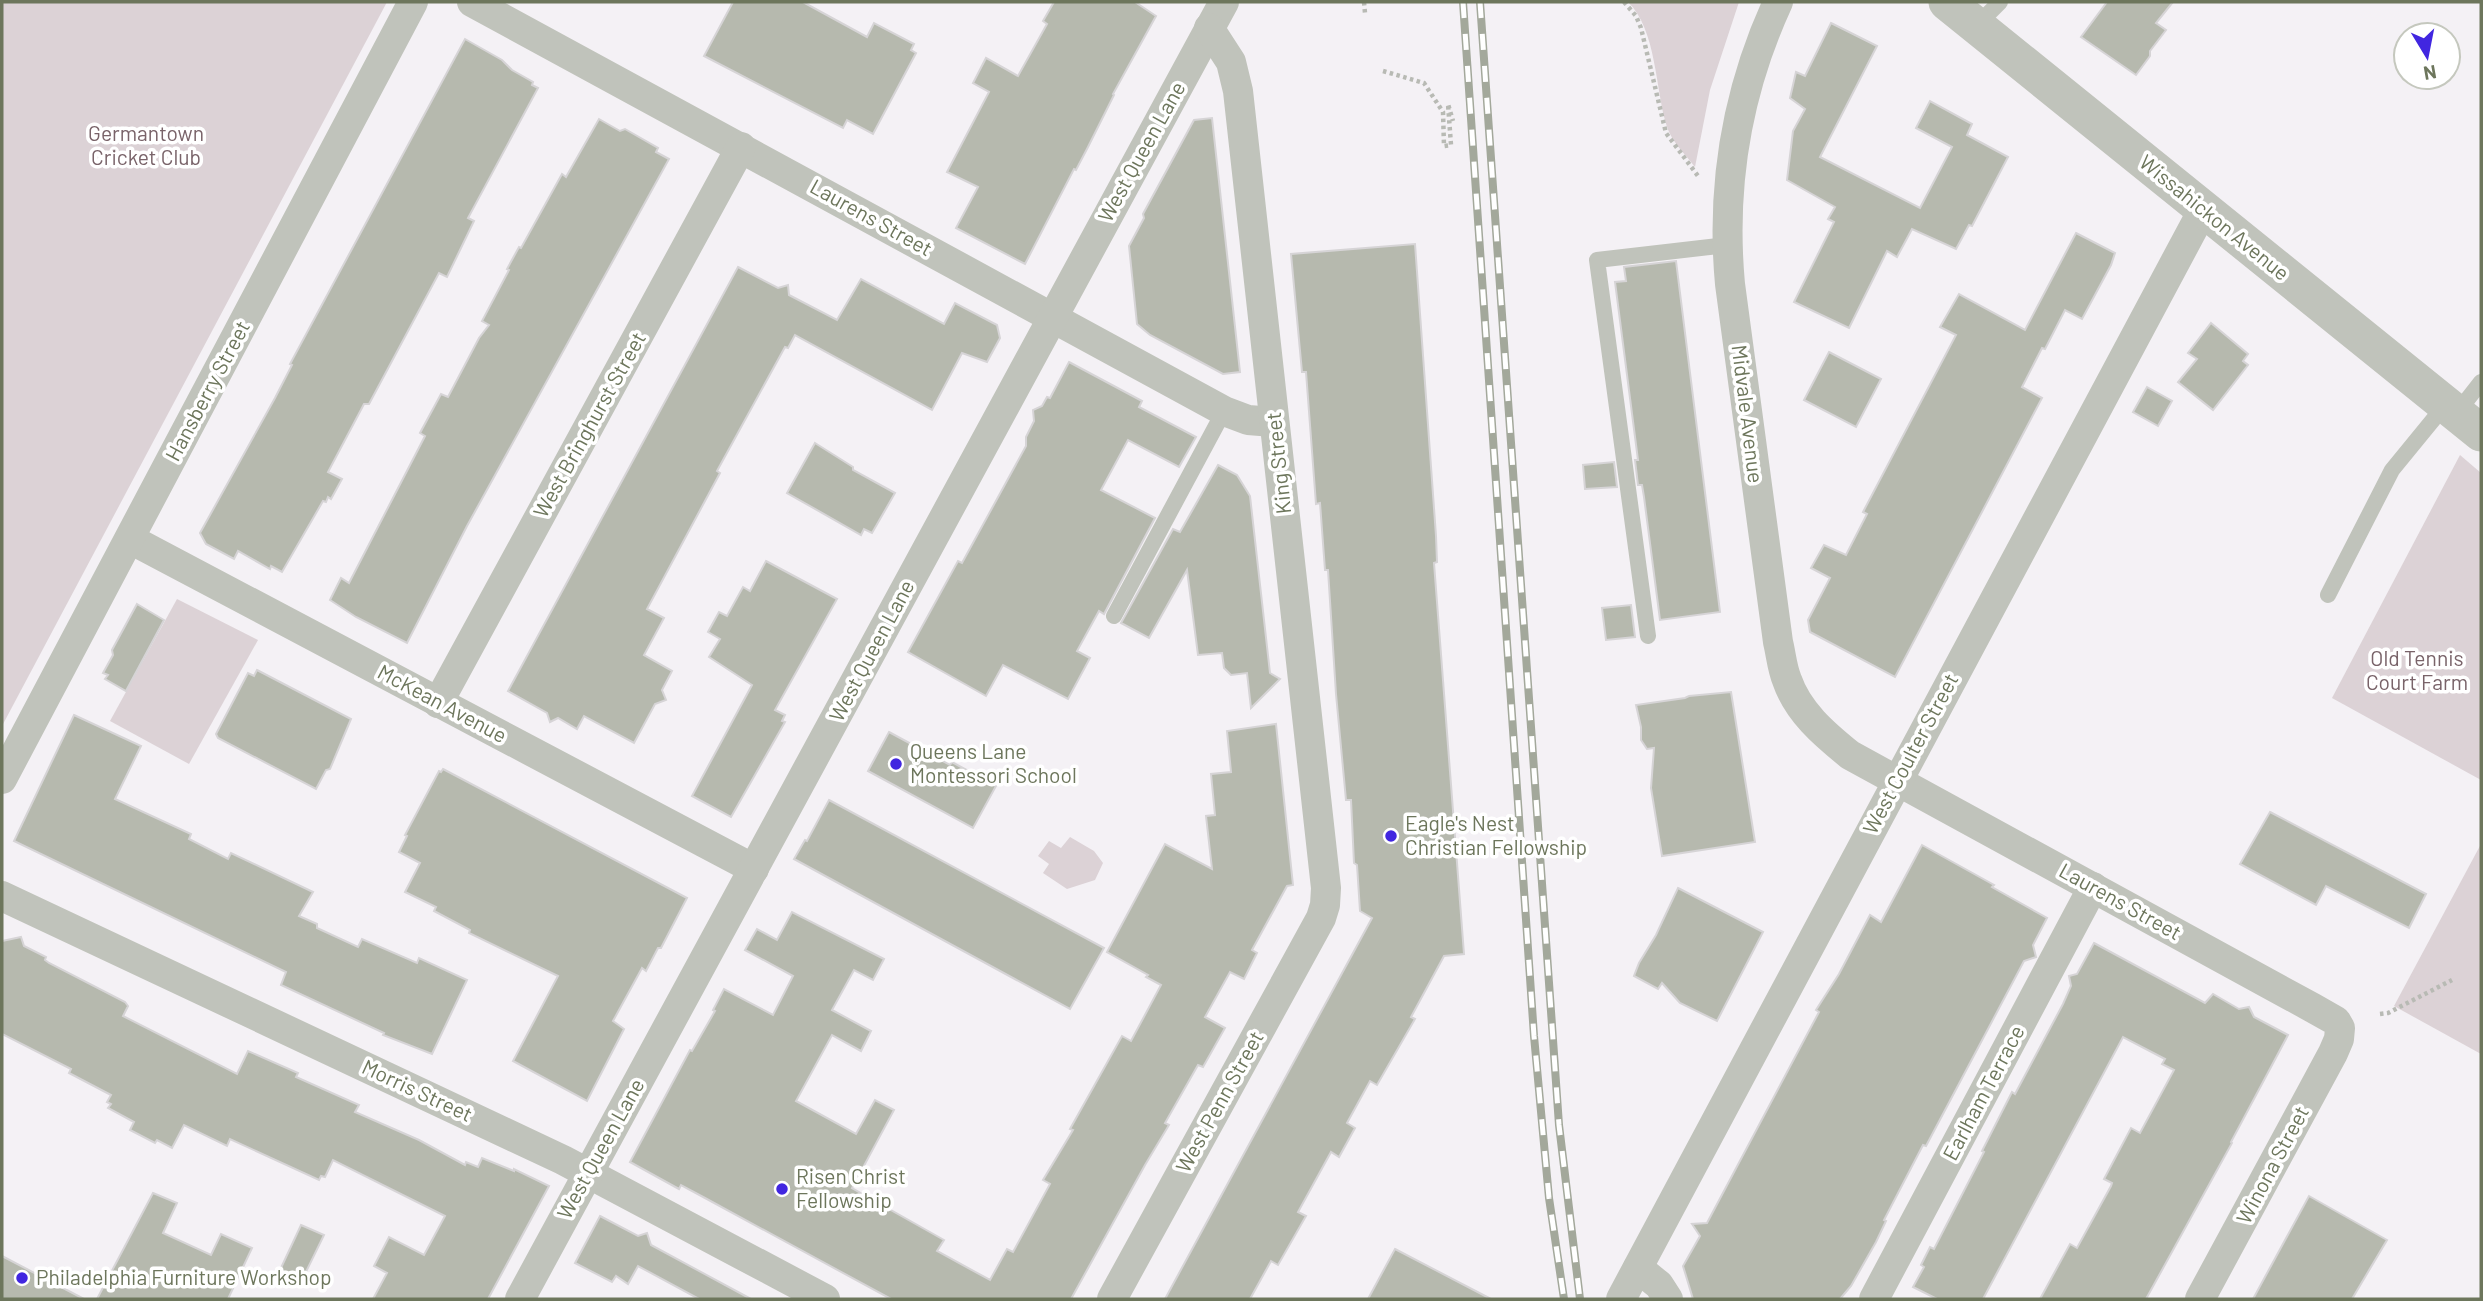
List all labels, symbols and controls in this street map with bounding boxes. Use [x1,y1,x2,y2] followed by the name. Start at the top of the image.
[2392,21,2462,91] north arrow
[2422,61,2438,86] text: N
[1092,77,1190,226] street label: West Queen Lane
[88,120,204,169] park label: Germantown Cricket Club
[2135,149,2295,285] street label: Wissahickon Avenue
[806,173,937,260] street label: Laurens Street
[159,316,254,465] street label: Hansberry Street
[527,327,650,521] street label: West Bringhurst Street
[1728,343,1769,484] street label: Midvale Avenue
[1260,411,1295,515] street label: King Street
[823,575,918,725] street label: West Queen Lane
[2366,645,2468,694] park label: Old Tennis Court Farm
[374,658,511,747] street label: McKean Avenue
[1857,669,1963,838] street label: West Coulter Street
[910,738,1077,787] place label: Queens Lane Montessori School
[888,756,904,772] marker: Queens Lane Montessori School
[1405,810,1587,859] place label: Eagle's Nest Christian Fellowship
[1383,828,1399,844] marker: Eagle's Nest Christian Fellowship
[2055,857,2186,944] street label: Laurens Street
[1937,1021,2029,1164] street label: Earlham Terrace
[1170,1026,1268,1176] street label: West Penn Street
[359,1053,477,1126] street label: Morris Street
[551,1074,649,1223] street label: West Queen Lane
[2230,1101,2313,1228] street label: Winona Street
[796,1163,906,1212] place label: Risen Christ Fellowship
[774,1181,790,1197] marker: Risen Christ Fellowship
[36,1264,332,1289] place label: Philadelphia Furniture Workshop
[14,1270,30,1286] marker: Philadelphia Furniture Workshop

